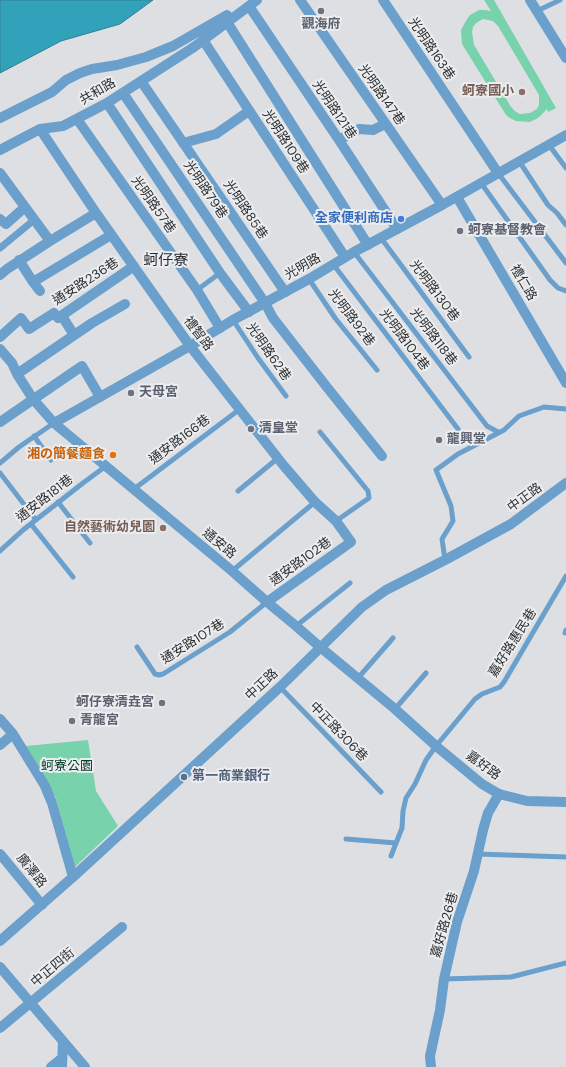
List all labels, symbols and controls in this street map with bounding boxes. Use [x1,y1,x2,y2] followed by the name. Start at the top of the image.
[316,6,326,16] marker: 觀海府
[404,15,458,83] street label: 光明路163巷
[302,17,340,33] place label: 觀海府
[354,61,408,129] street label: 光明路147巷
[77,75,119,109] street label: 共和路
[309,78,359,142] street label: 光明路121巷
[462,84,514,100] place label: 蚵寮國小
[517,87,527,97] marker: 蚵寮國小
[259,107,311,177] street label: 光明路109巷
[180,158,230,222] street label: 光明路79巷
[127,173,179,237] street label: 光明路57巷
[220,178,270,242] street label: 光明路85巷
[315,211,393,227] place label: 全家便利商店
[396,214,406,224] marker: 全家便利商店
[468,223,546,239] place label: 蚵寮基督教會
[455,226,465,236] marker: 蚵寮基督教會
[282,250,324,284] street label: 光明路
[144,252,188,270] district label: 蚵仔寮
[50,255,122,309] street label: 通安路236巷
[406,257,462,325] street label: 光明路130巷
[506,262,540,304] street label: 禮仁路
[324,286,378,350] street label: 光明路92巷
[406,305,460,369] street label: 光明路118巷
[376,306,432,374] street label: 光明路104巷
[180,314,216,354] street label: 禮智路
[242,320,294,384] street label: 光明路62巷
[139,385,178,401] place label: 天母宮
[126,388,136,398] marker: 天母宮
[146,412,214,468] street label: 通安路166巷
[259,421,298,437] place label: 清皇堂
[246,424,256,434] marker: 清皇堂
[447,432,486,448] place label: 龍興堂
[434,435,444,445] marker: 龍興堂
[27,447,105,463] place label: 湘の簡餐麵食
[108,450,118,460] marker: 湘の簡餐麵食
[14,472,76,526] street label: 通安路181巷
[505,480,545,516] street label: 中正路
[64,520,155,536] place label: 自然藝術幼兒園
[158,523,168,533] marker: 自然藝術幼兒園
[199,525,239,563] street label: 通安路
[267,534,335,590] street label: 通安路102巷
[486,606,540,680] street label: 嘉好路惠民巷
[158,616,228,668] street label: 通安路107巷
[242,666,282,704] street label: 中正路
[76,695,154,711] place label: 蚵仔寮清垚宮
[157,698,167,708] marker: 蚵仔寮清垚宮
[306,699,370,765] street label: 中正路306巷
[80,713,119,729] place label: 青龍宮
[67,716,77,726] marker: 青龍宮
[463,748,503,784] street label: 嘉好路
[41,759,93,775] park label: 蚵寮公園
[192,769,270,785] place label: 第一商業銀行
[179,772,189,782] marker: 第一商業銀行
[13,851,49,891] street label: 廣澤路
[428,890,462,960] street label: 嘉好路26巷
[28,945,78,991] street label: 中正四街

